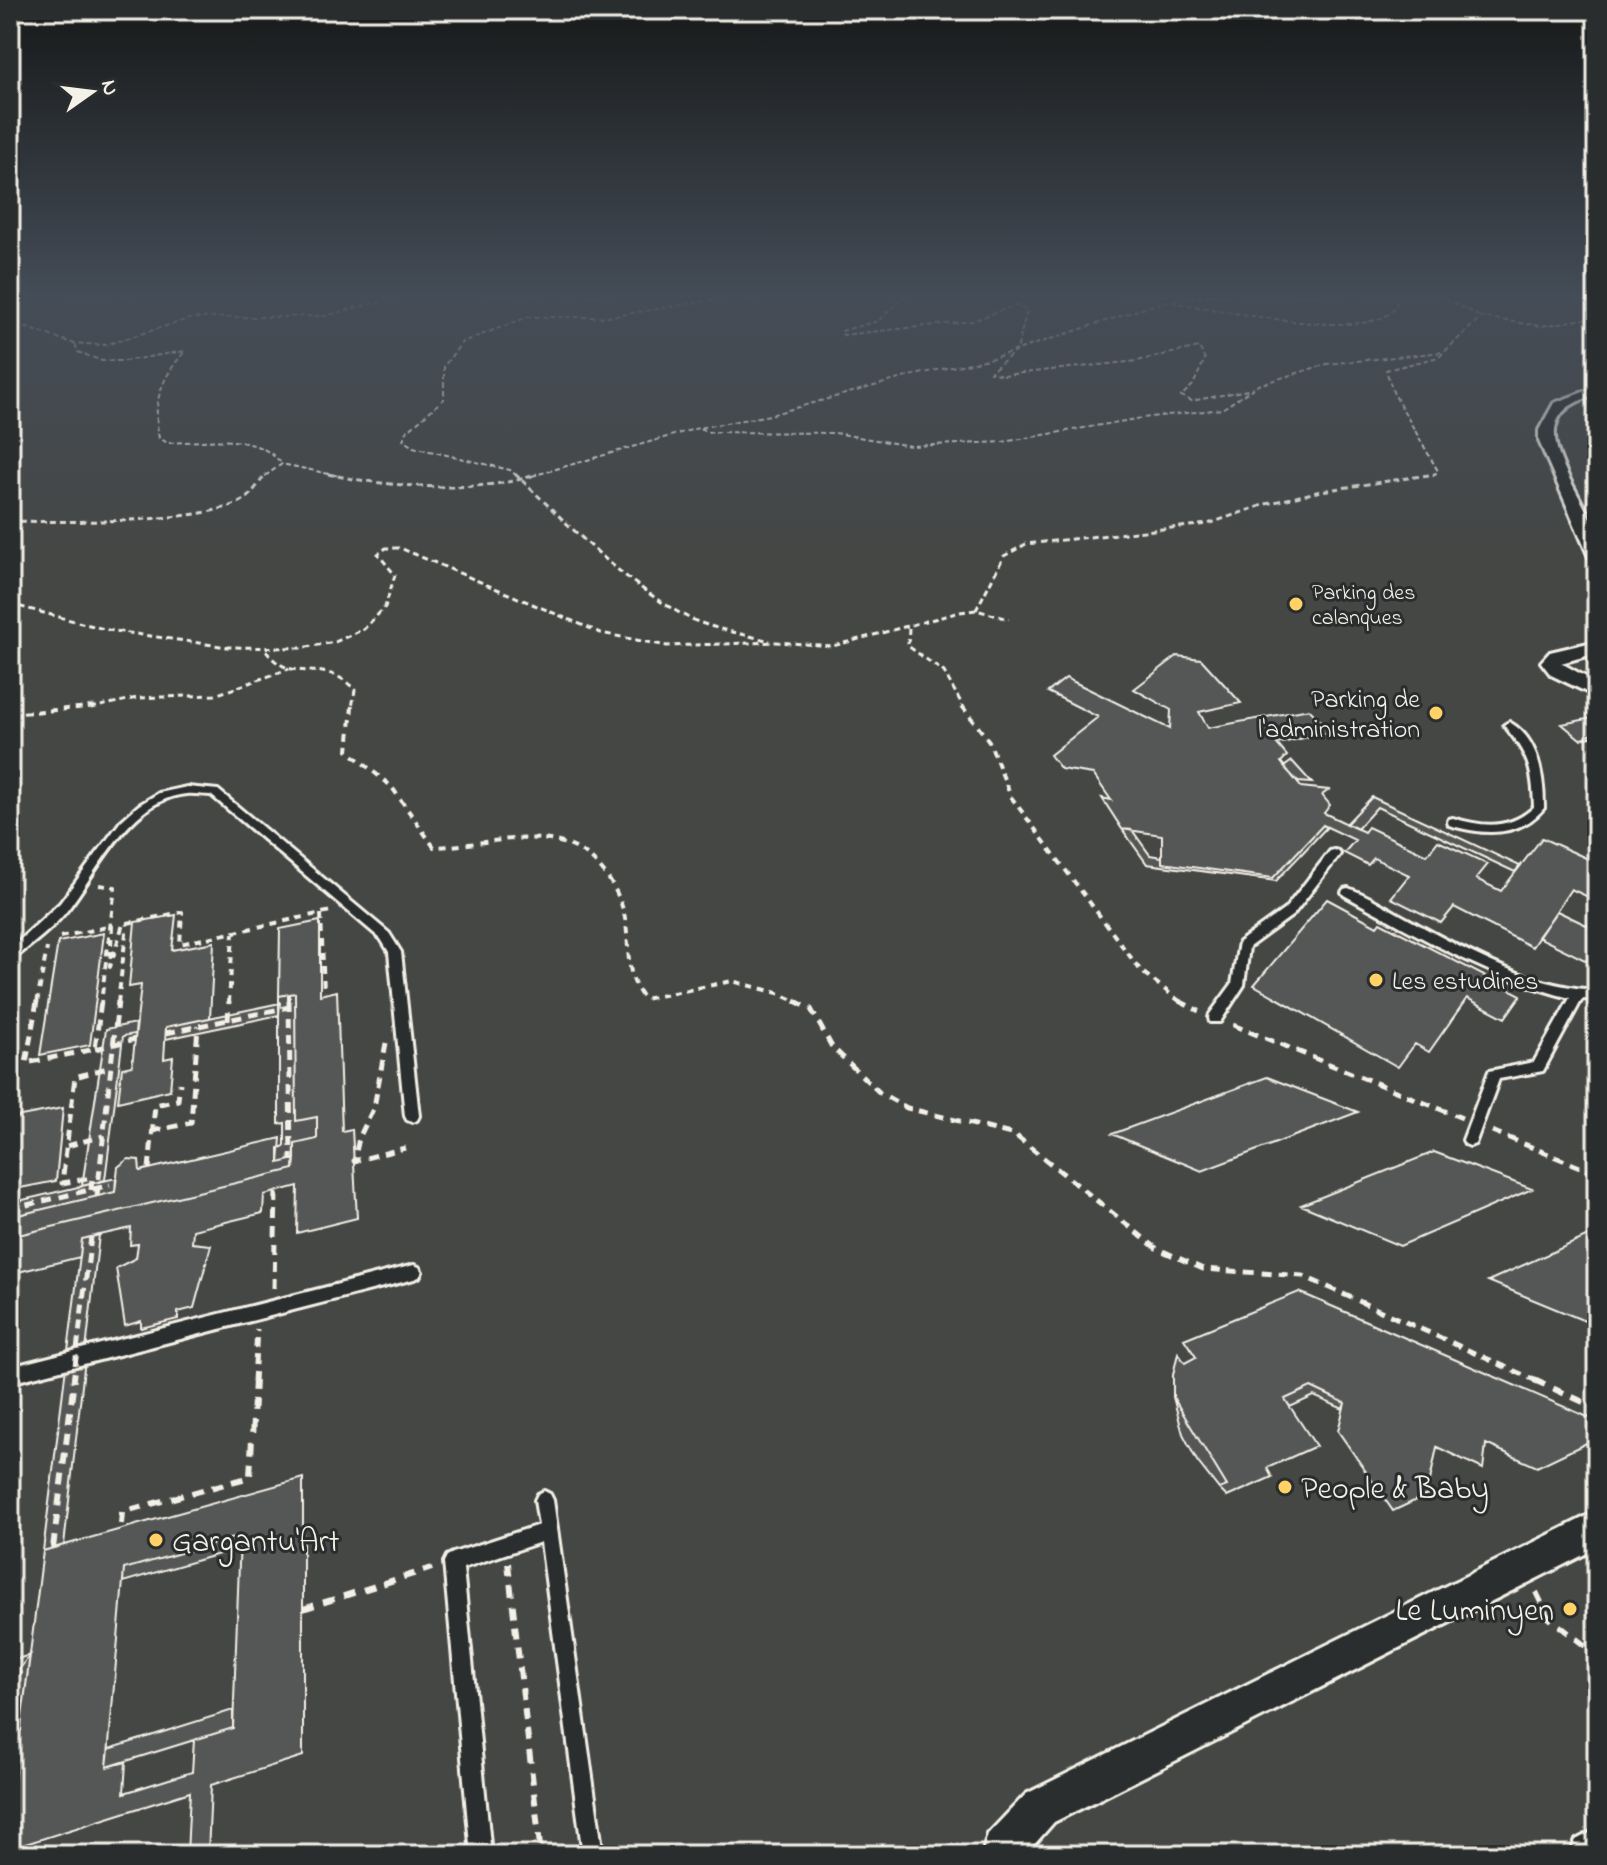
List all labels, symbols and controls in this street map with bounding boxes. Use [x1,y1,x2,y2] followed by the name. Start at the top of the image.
[52,52,132,132] north arrow
[91,77,126,99] text: N
[1312,578,1415,635] place label: Parking des calanques
[1287,595,1305,613] marker: Parking des calanques
[1258,682,1420,750] place label: Parking de l'administration
[1427,704,1445,722] marker: Parking de l'administration
[1392,964,1538,1002] place label: Les estudines
[1367,971,1385,989] marker: Les estudines
[1301,1467,1489,1514] place label: People & Baby
[1276,1478,1294,1496] marker: People & Baby
[172,1520,340,1567] place label: Gargantu'Art
[147,1531,165,1549] marker: Gargantu'Art
[1396,1589,1554,1636] place label: Le Luminyen
[1561,1600,1579,1618] marker: Le Luminyen

